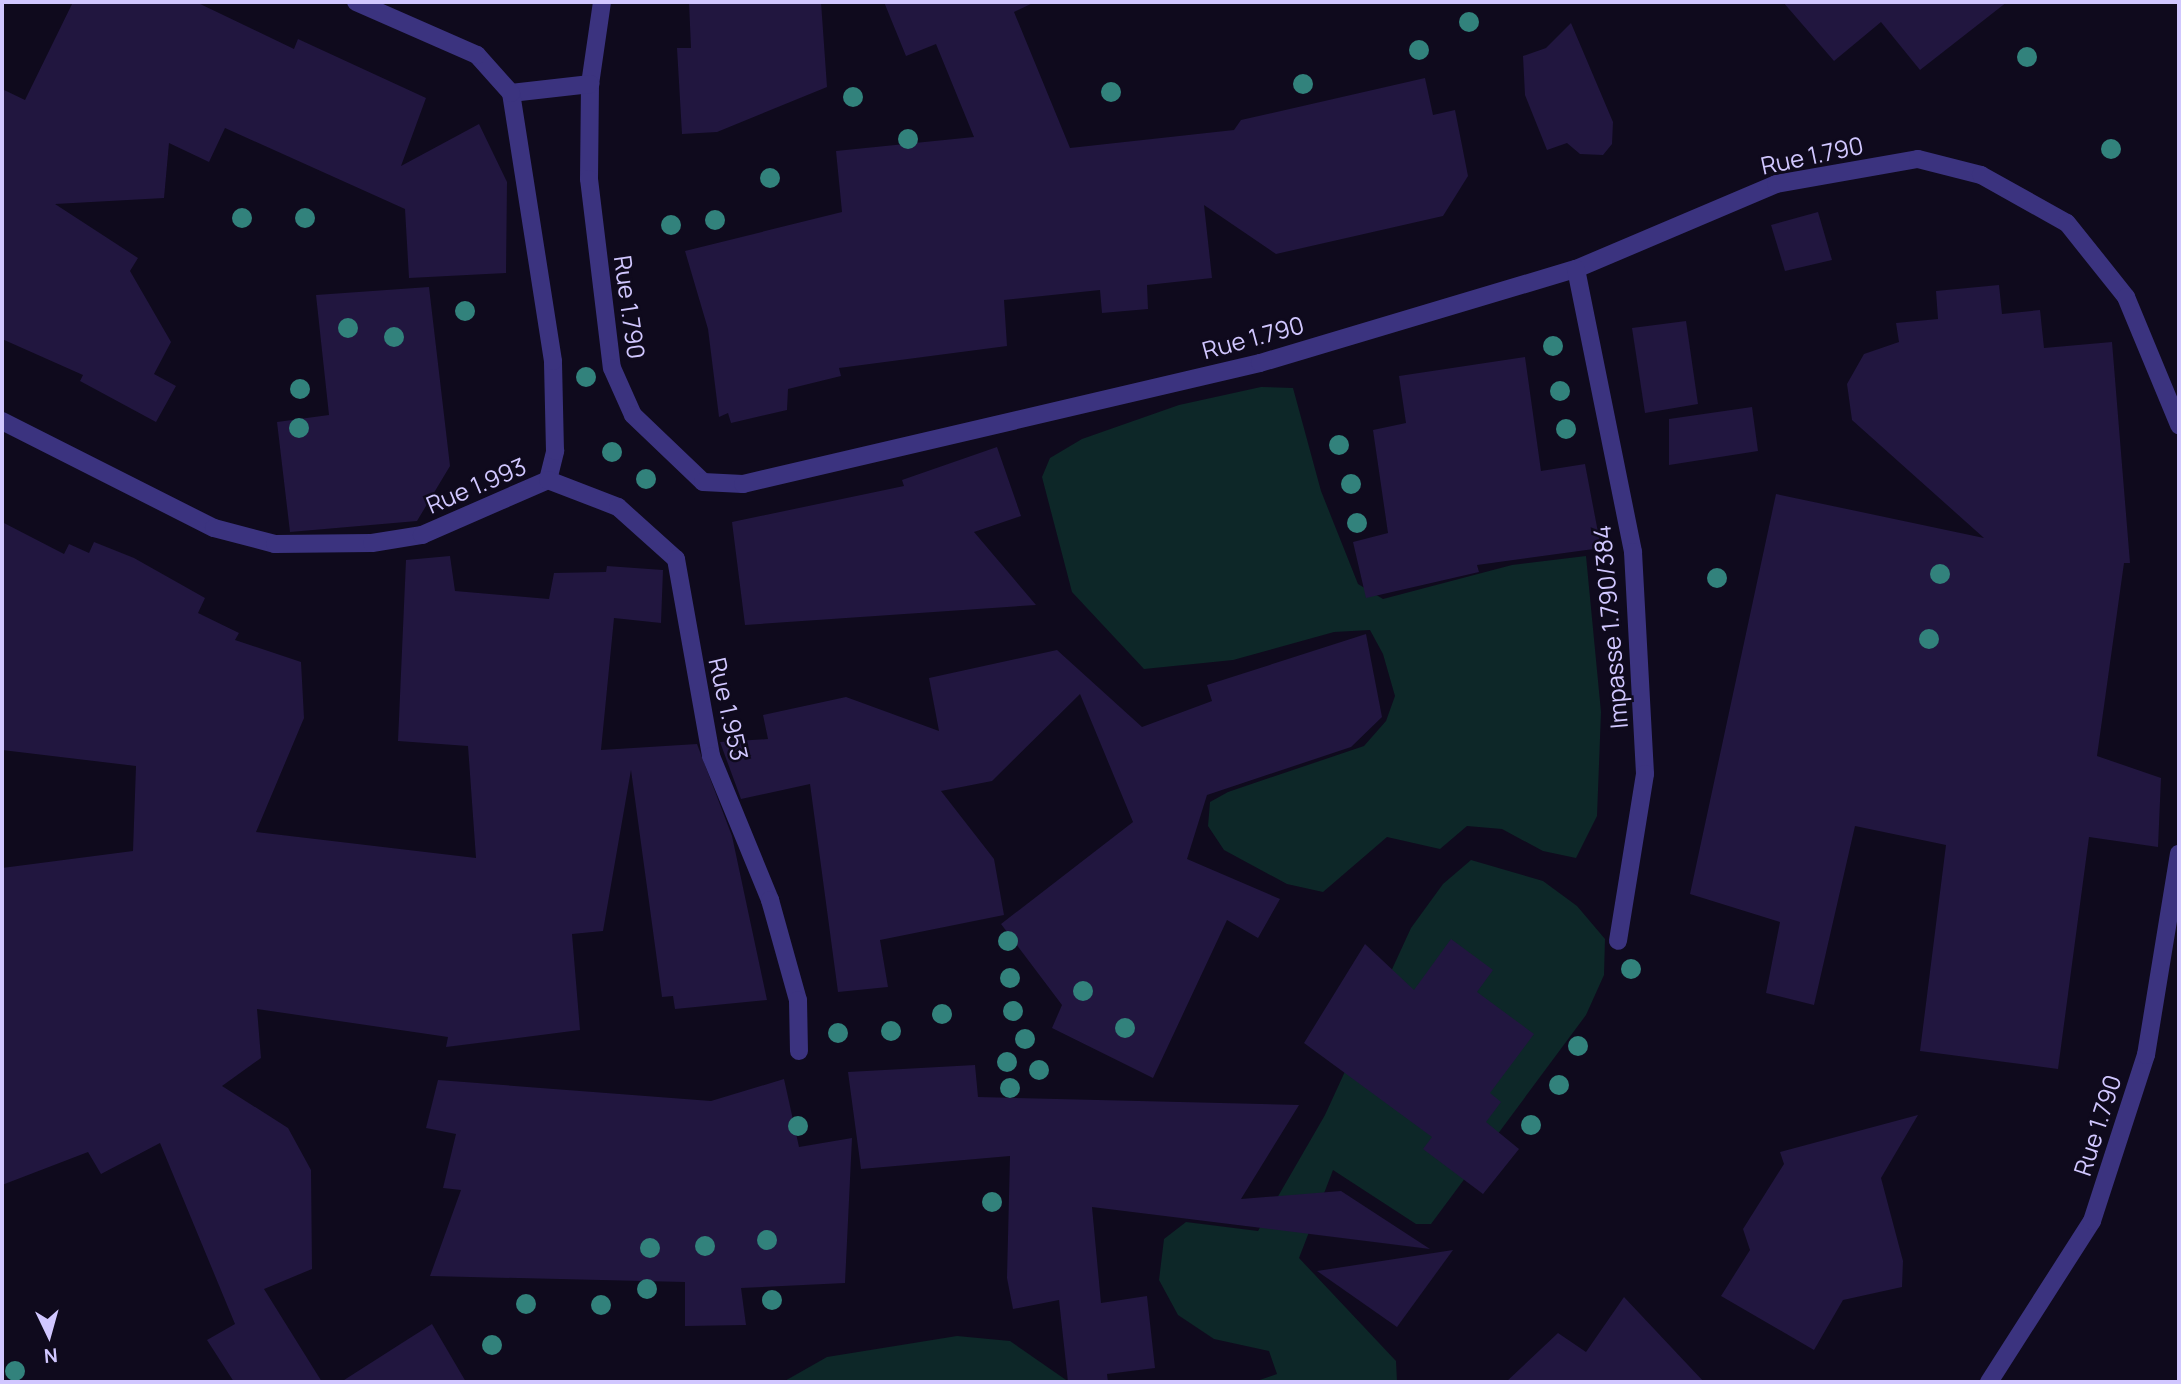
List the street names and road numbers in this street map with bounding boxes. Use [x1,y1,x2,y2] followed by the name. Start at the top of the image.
[1758,130,1866,180] street label: Rue 1.790
[608,253,652,361] street label: Rue 1.790
[1199,310,1307,364] street label: Rue 1.790
[422,451,530,519] street label: Rue 1.993
[1587,524,1633,730] street label: Impasse 1.790/384
[703,655,755,763] street label: Rue 1.953
[2067,1071,2127,1179] street label: Rue 1.790

